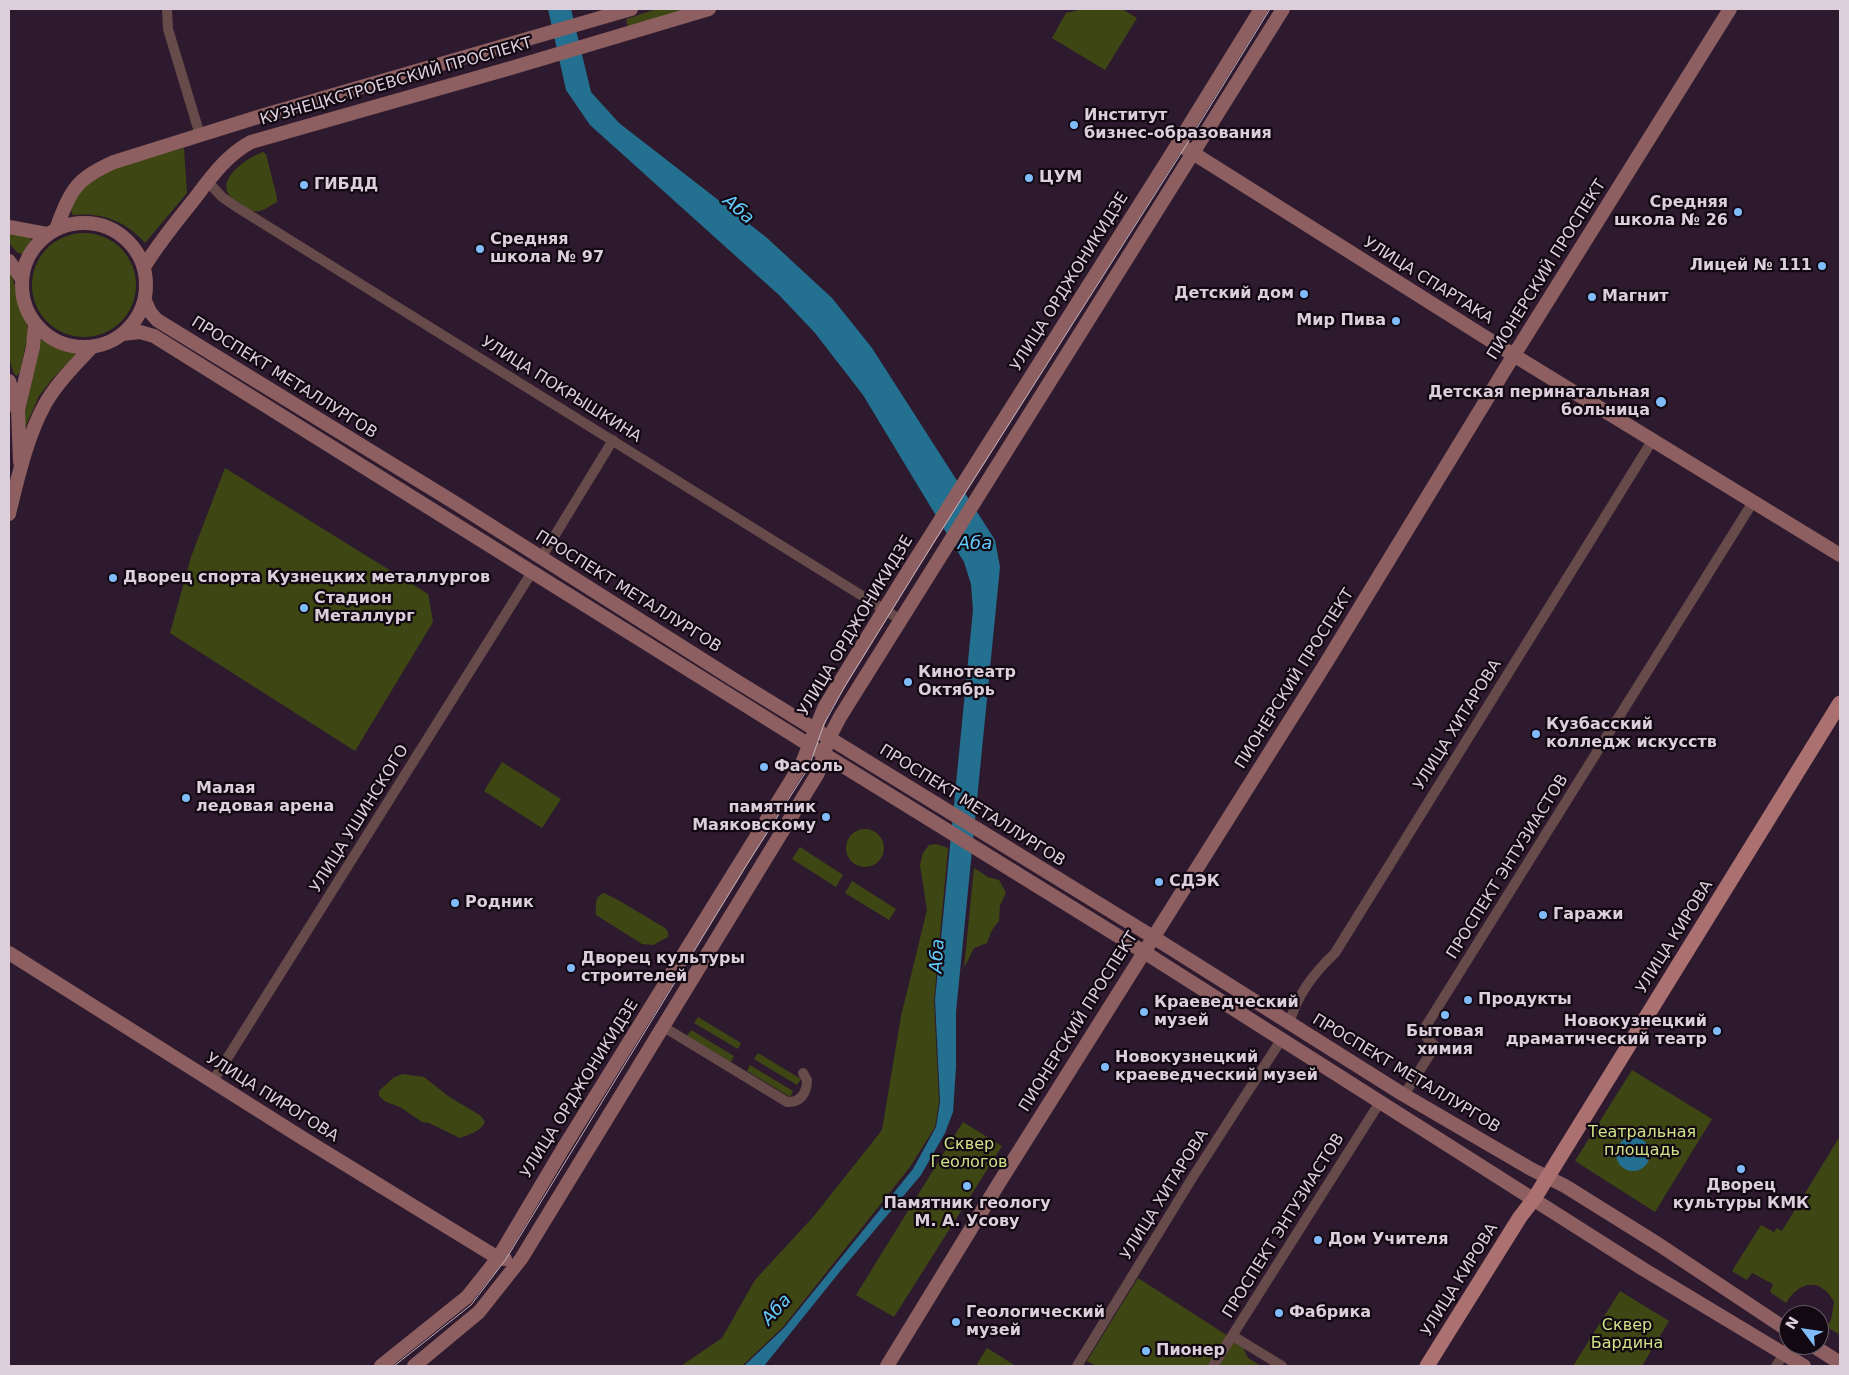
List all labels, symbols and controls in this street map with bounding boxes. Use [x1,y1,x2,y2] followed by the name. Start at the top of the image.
[258,34,534,130] street label: КУЗНЕЦКСТРОЕВСКИЙ ПРОСПЕКТ
[1084,106,1272,144] place label: Институт бизнес-образования
[1068,119,1080,131] marker: Институт бизнес-образования
[1039,168,1082,188] place label: ЦУМ
[1023,172,1035,184] marker: ЦУМ
[314,175,378,195] place label: ГИБДД
[1484,176,1610,364] street label: ПИОНЕРСКИЙ ПРОСПЕКТ
[298,179,310,191] marker: ГИБДД
[1007,189,1133,375] street label: УЛИЦА ОРДЖОНИКИДЗЕ
[718,191,758,229] water label: Аба
[1614,193,1728,231] place label: Средняя школа № 26
[1732,206,1744,218] marker: Средняя школа № 26
[490,230,604,268] place label: Средняя школа № 97
[1360,233,1496,329] street label: УЛИЦА СПАРТАКА
[474,243,486,255] marker: Средняя школа № 97
[1690,256,1812,276] place label: Лицей № 111
[1816,260,1828,272] marker: Лицей № 111
[1174,284,1294,304] place label: Детский дом
[1602,287,1669,307] place label: Магнит
[1298,288,1310,300] marker: Детский дом
[1586,291,1598,303] marker: Магнит
[1296,311,1386,331] place label: Мир Пива
[188,313,380,443] street label: ПРОСПЕКТ МЕТАЛЛУРГОВ
[1390,315,1402,327] marker: Мир Пива
[477,333,645,447] street label: УЛИЦА ПОКРЫШКИНА
[1428,383,1650,421] place label: Детская перинатальная больница
[1654,395,1668,409] marker: Детская перинатальная больница
[532,527,724,657] street label: ПРОСПЕКТ МЕТАЛЛУРГОВ
[794,532,918,720] street label: УЛИЦА ОРДЖОНИКИДЗЕ
[958,533,992,555] water label: Аба
[123,568,490,588] place label: Дворец спорта Кузнецких металлургов
[107,572,119,584] marker: Дворец спорта Кузнецких металлургов
[1232,585,1358,773] street label: ПИОНЕРСКИЙ ПРОСПЕКТ
[314,589,415,627] place label: Стадион Металлург
[298,602,310,614] marker: Стадион Металлург
[1410,656,1506,794] street label: УЛИЦА ХИТАРОВА
[918,663,1016,701] place label: Кинотеатр Октябрь
[902,676,914,688] marker: Кинотеатр Октябрь
[1546,715,1717,753] place label: Кузбасский колледж искусств
[1530,728,1542,740] marker: Кузбасский колледж искусств
[876,741,1068,871] street label: ПРОСПЕКТ МЕТАЛЛУРГОВ
[307,742,413,896] street label: УЛИЦА УШИНСКОГО
[774,757,843,777] place label: Фасоль
[758,761,770,773] marker: Фасоль
[1443,771,1573,963] street label: ПРОСПЕКТ ЭНТУЗИАСТОВ
[196,779,334,817] place label: Малая ледовая арена
[180,792,192,804] marker: Малая ледовая арена
[692,798,816,836] place label: памятник Маяковскому
[820,811,832,823] marker: памятник Маяковскому
[1169,872,1220,892] place label: СДЭК
[1153,876,1165,888] marker: СДЭК
[1632,877,1718,997] street label: УЛИЦА КИРОВА
[465,893,534,913] place label: Родник
[449,897,461,909] marker: Родник
[1553,905,1623,925] place label: Гаражи
[1537,909,1549,921] marker: Гаражи
[1016,928,1142,1116] street label: ПИОНЕРСКИЙ ПРОСПЕКТ
[926,938,950,974] water label: Аба
[581,949,745,987] place label: Дворец культуры строителей
[565,962,577,974] marker: Дворец культуры строителей
[1478,990,1572,1010] place label: Продукты
[1154,993,1299,1031] place label: Краеведческий музей
[1462,994,1474,1006] marker: Продукты
[517,996,643,1182] street label: УЛИЦА ОРДЖОНИКИДЗЕ
[1138,1006,1150,1018] marker: Краеведческий музей
[1439,1009,1451,1021] marker: Бытовая химия
[1309,1010,1503,1138] street label: ПРОСПЕКТ МЕТАЛЛУРГОВ
[1506,1012,1707,1050] place label: Новокузнецкий драматический театр
[1406,1022,1484,1060] place label: Бытовая химия
[1711,1025,1723,1037] marker: Новокузнецкий драматический театр
[1115,1048,1318,1086] place label: Новокузнецкий краеведческий музей
[202,1049,342,1147] street label: УЛИЦА ПИРОГОВА
[1099,1061,1111,1073] marker: Новокузнецкий краеведческий музей
[1588,1123,1696,1161] park label: Театральная площадь
[1117,1126,1213,1264] street label: УЛИЦА ХИТАРОВА
[1219,1130,1349,1322] street label: ПРОСПЕКТ ЭНТУЗИАСТОВ
[930,1135,1008,1173] park label: Сквер Геологов
[1735,1163,1747,1175] marker: Дворец культуры КМК
[1673,1176,1809,1214] place label: Дворец культуры КМК
[961,1180,973,1192] marker: Памятник геологу М. А. Усову
[883,1194,1051,1232] place label: Памятник геологу М. А. Усову
[1417,1220,1503,1340] street label: УЛИЦА КИРОВА
[1328,1230,1449,1250] place label: Дом Учителя
[1312,1234,1324,1246] marker: Дом Учителя
[757,1290,797,1330] water label: Аба
[966,1303,1105,1341] place label: Геологический музей
[1289,1303,1371,1323] place label: Фабрика
[1779,1305,1829,1355] north arrow
[1273,1307,1285,1319] marker: Фабрика
[1782,1314,1802,1332] text: N
[950,1316,962,1328] marker: Геологический музей
[1591,1316,1663,1354] park label: Сквер Бардина
[1156,1341,1225,1361] place label: Пионер
[1140,1345,1152,1357] marker: Пионер

